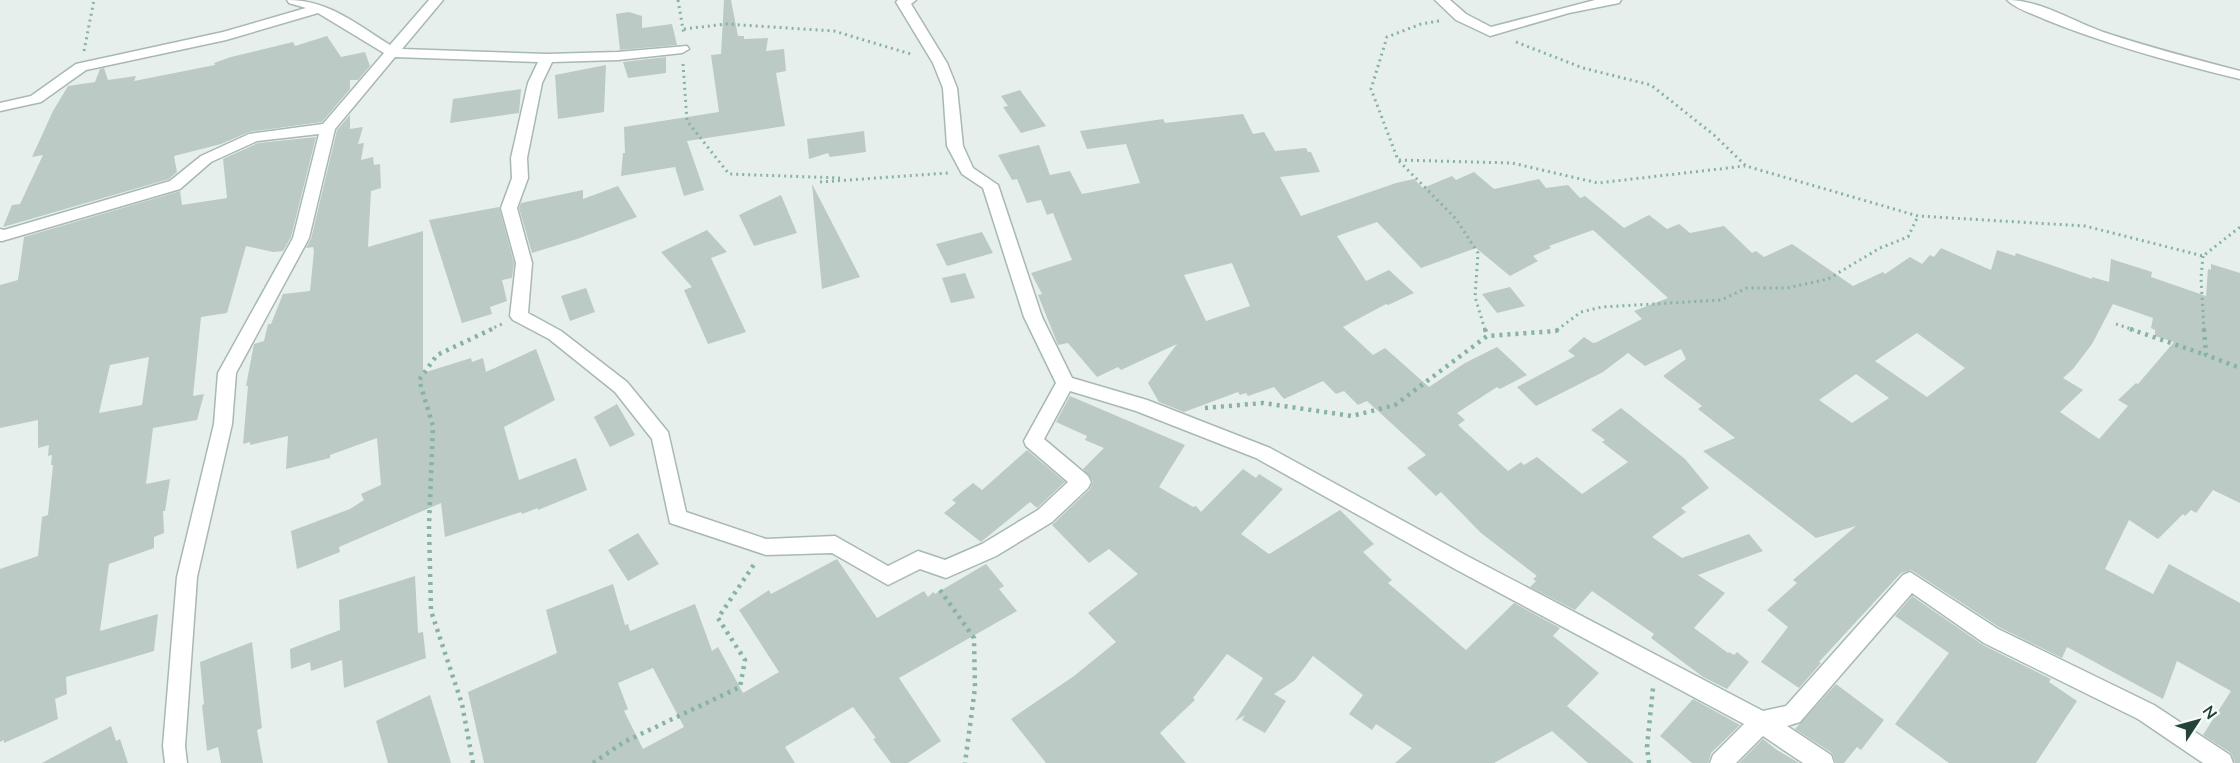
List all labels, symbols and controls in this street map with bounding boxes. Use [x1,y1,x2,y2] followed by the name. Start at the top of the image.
[2168,691,2228,751] north arrow
[2198,701,2222,723] text: N

